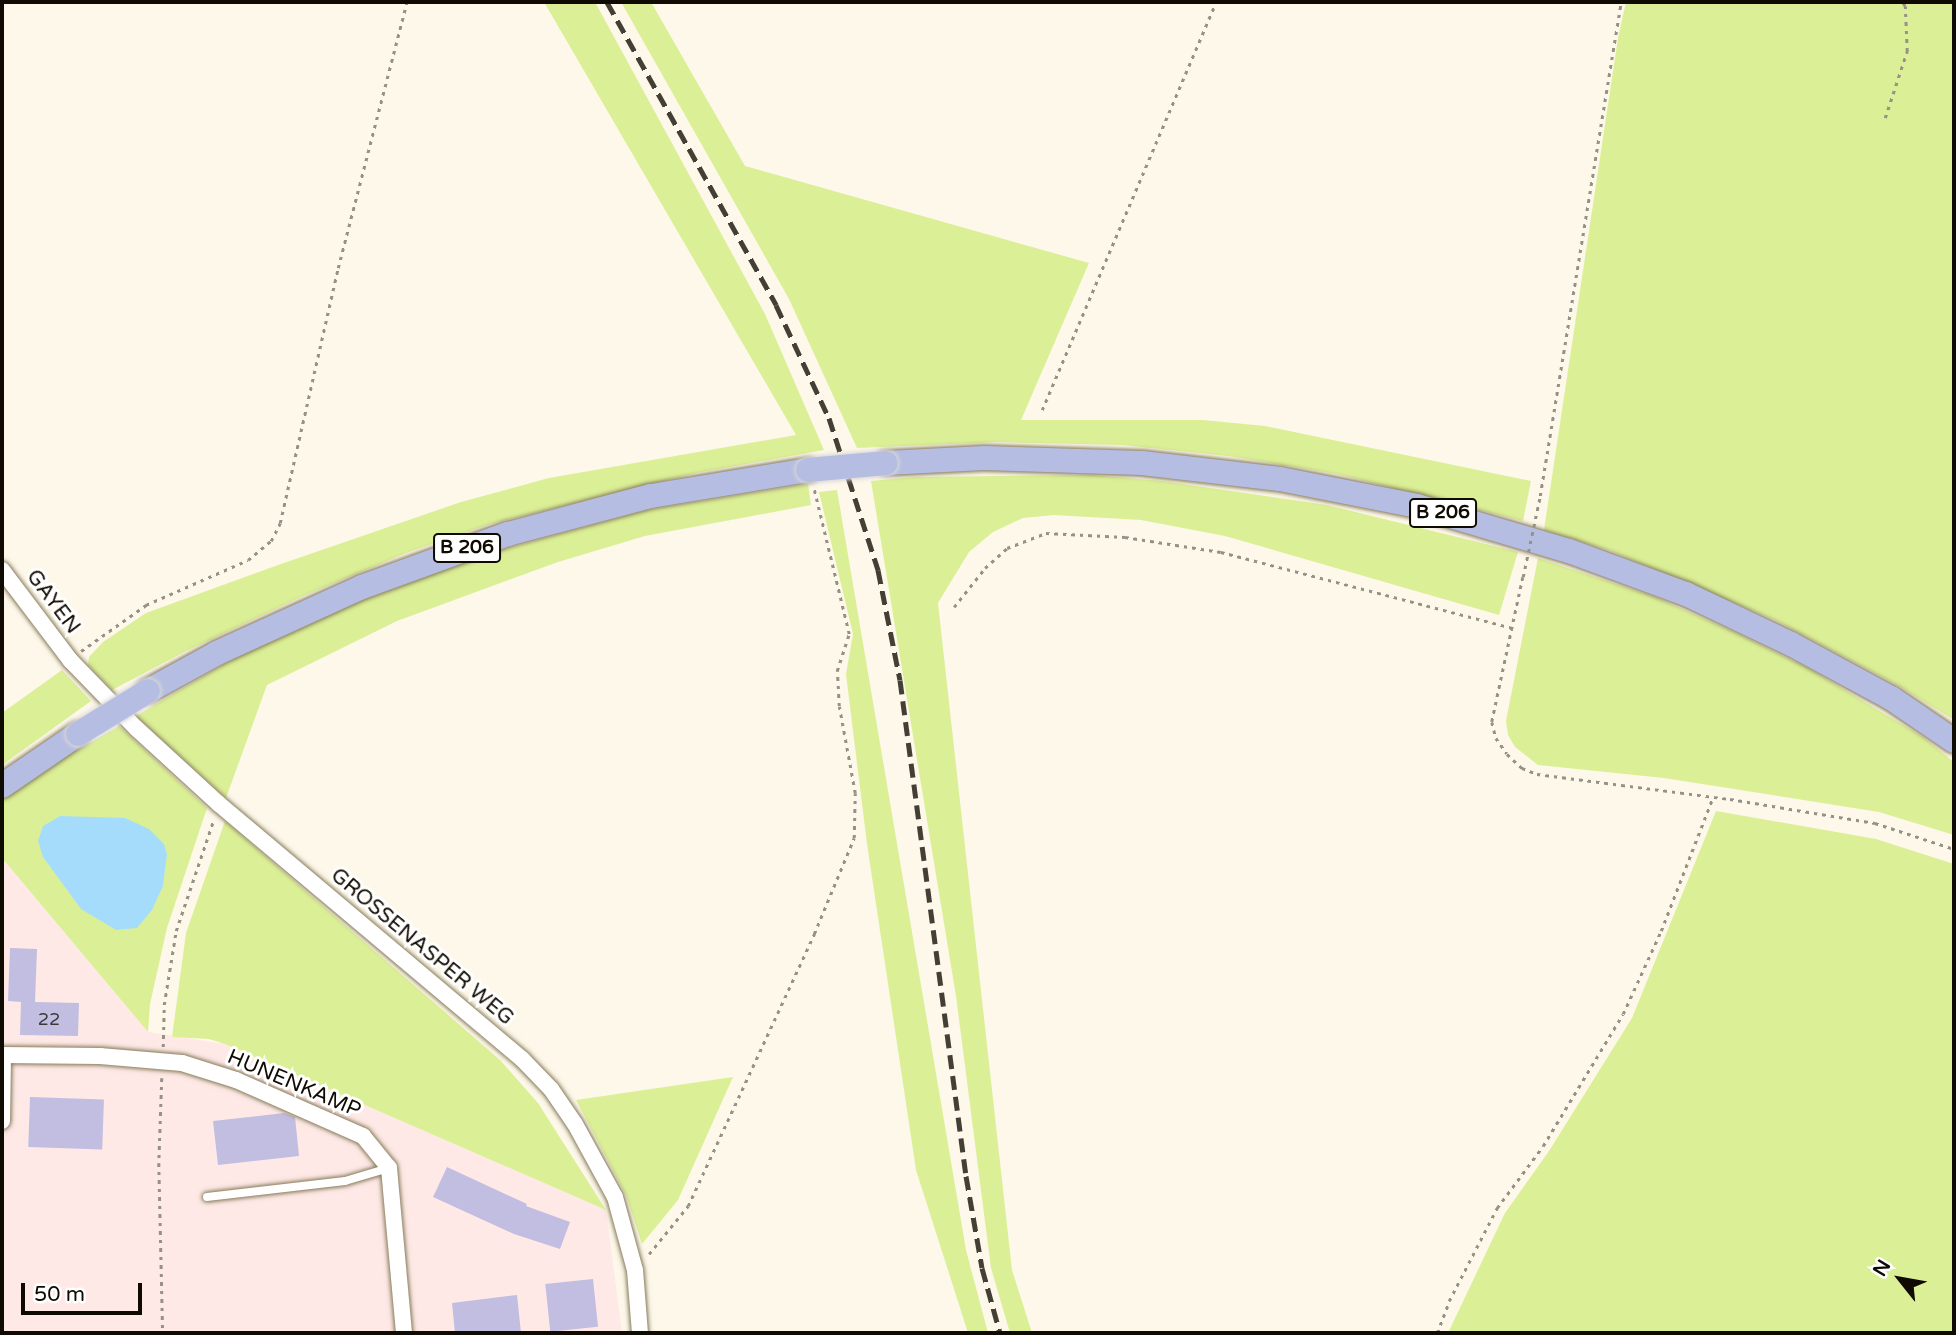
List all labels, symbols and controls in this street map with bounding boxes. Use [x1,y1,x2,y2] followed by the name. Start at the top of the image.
[1408,498,1478,528] road number: B 206
[432,533,502,564] road number: B 206
[21,565,85,639] street label: GAYEN
[325,863,519,1031] street label: GROSSENASPER WEG
[38,1008,60,1030] house number: 22
[223,1045,365,1123] street label: HUNENKAMP
[1865,1244,1935,1314] north arrow
[1869,1256,1895,1280] text: N
[24,1268,145,1312] scale bar
[34,1282,85,1307] text: 50 m

